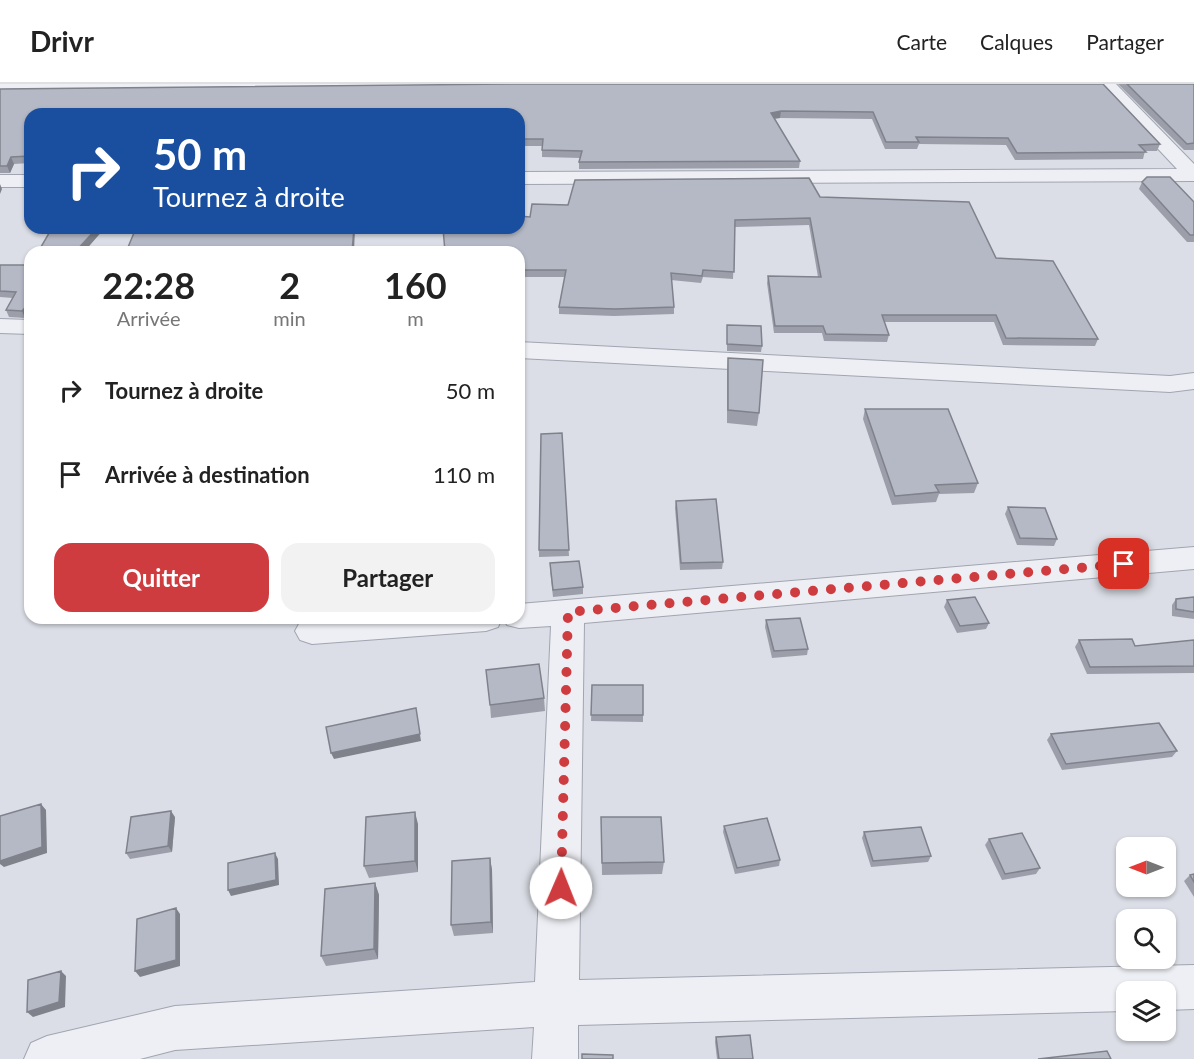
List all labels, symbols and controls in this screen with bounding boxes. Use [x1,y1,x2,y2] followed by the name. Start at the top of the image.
[30,24,94,58] text: Drivr
[896,29,947,54] text: Carte
[980,29,1053,54] text: Calques
[1086,29,1164,54] text: Partager
[153,129,247,179] text: 50 m
[54,132,132,210] icon: right
[153,180,345,213] text: Tournez à droite
[102,263,195,307] text: 22:28
[279,263,300,307] text: 2
[384,263,447,307] text: 160
[117,306,181,330] text: Arrivée
[273,306,306,330] text: min
[407,306,424,330] text: m
[54,374,87,407] icon: right
[105,377,263,404] text: Tournez à droite
[446,377,495,404] text: 50 m
[54,458,87,491] icon: arrive
[105,461,310,488] text: Arrivée à destination
[433,461,495,488] text: 110 m
[1098,538,1149,589] pin
[54,543,269,612] button: Quitter
[281,543,495,612] button: Partager
[1107,547,1140,580] icon: arrive
[1116,837,1176,897] north arrow
[1116,837,1176,1041] map controls
[529,856,593,920] position arrow
[1116,909,1176,969] button: search
[1116,981,1176,1041] button: layers

